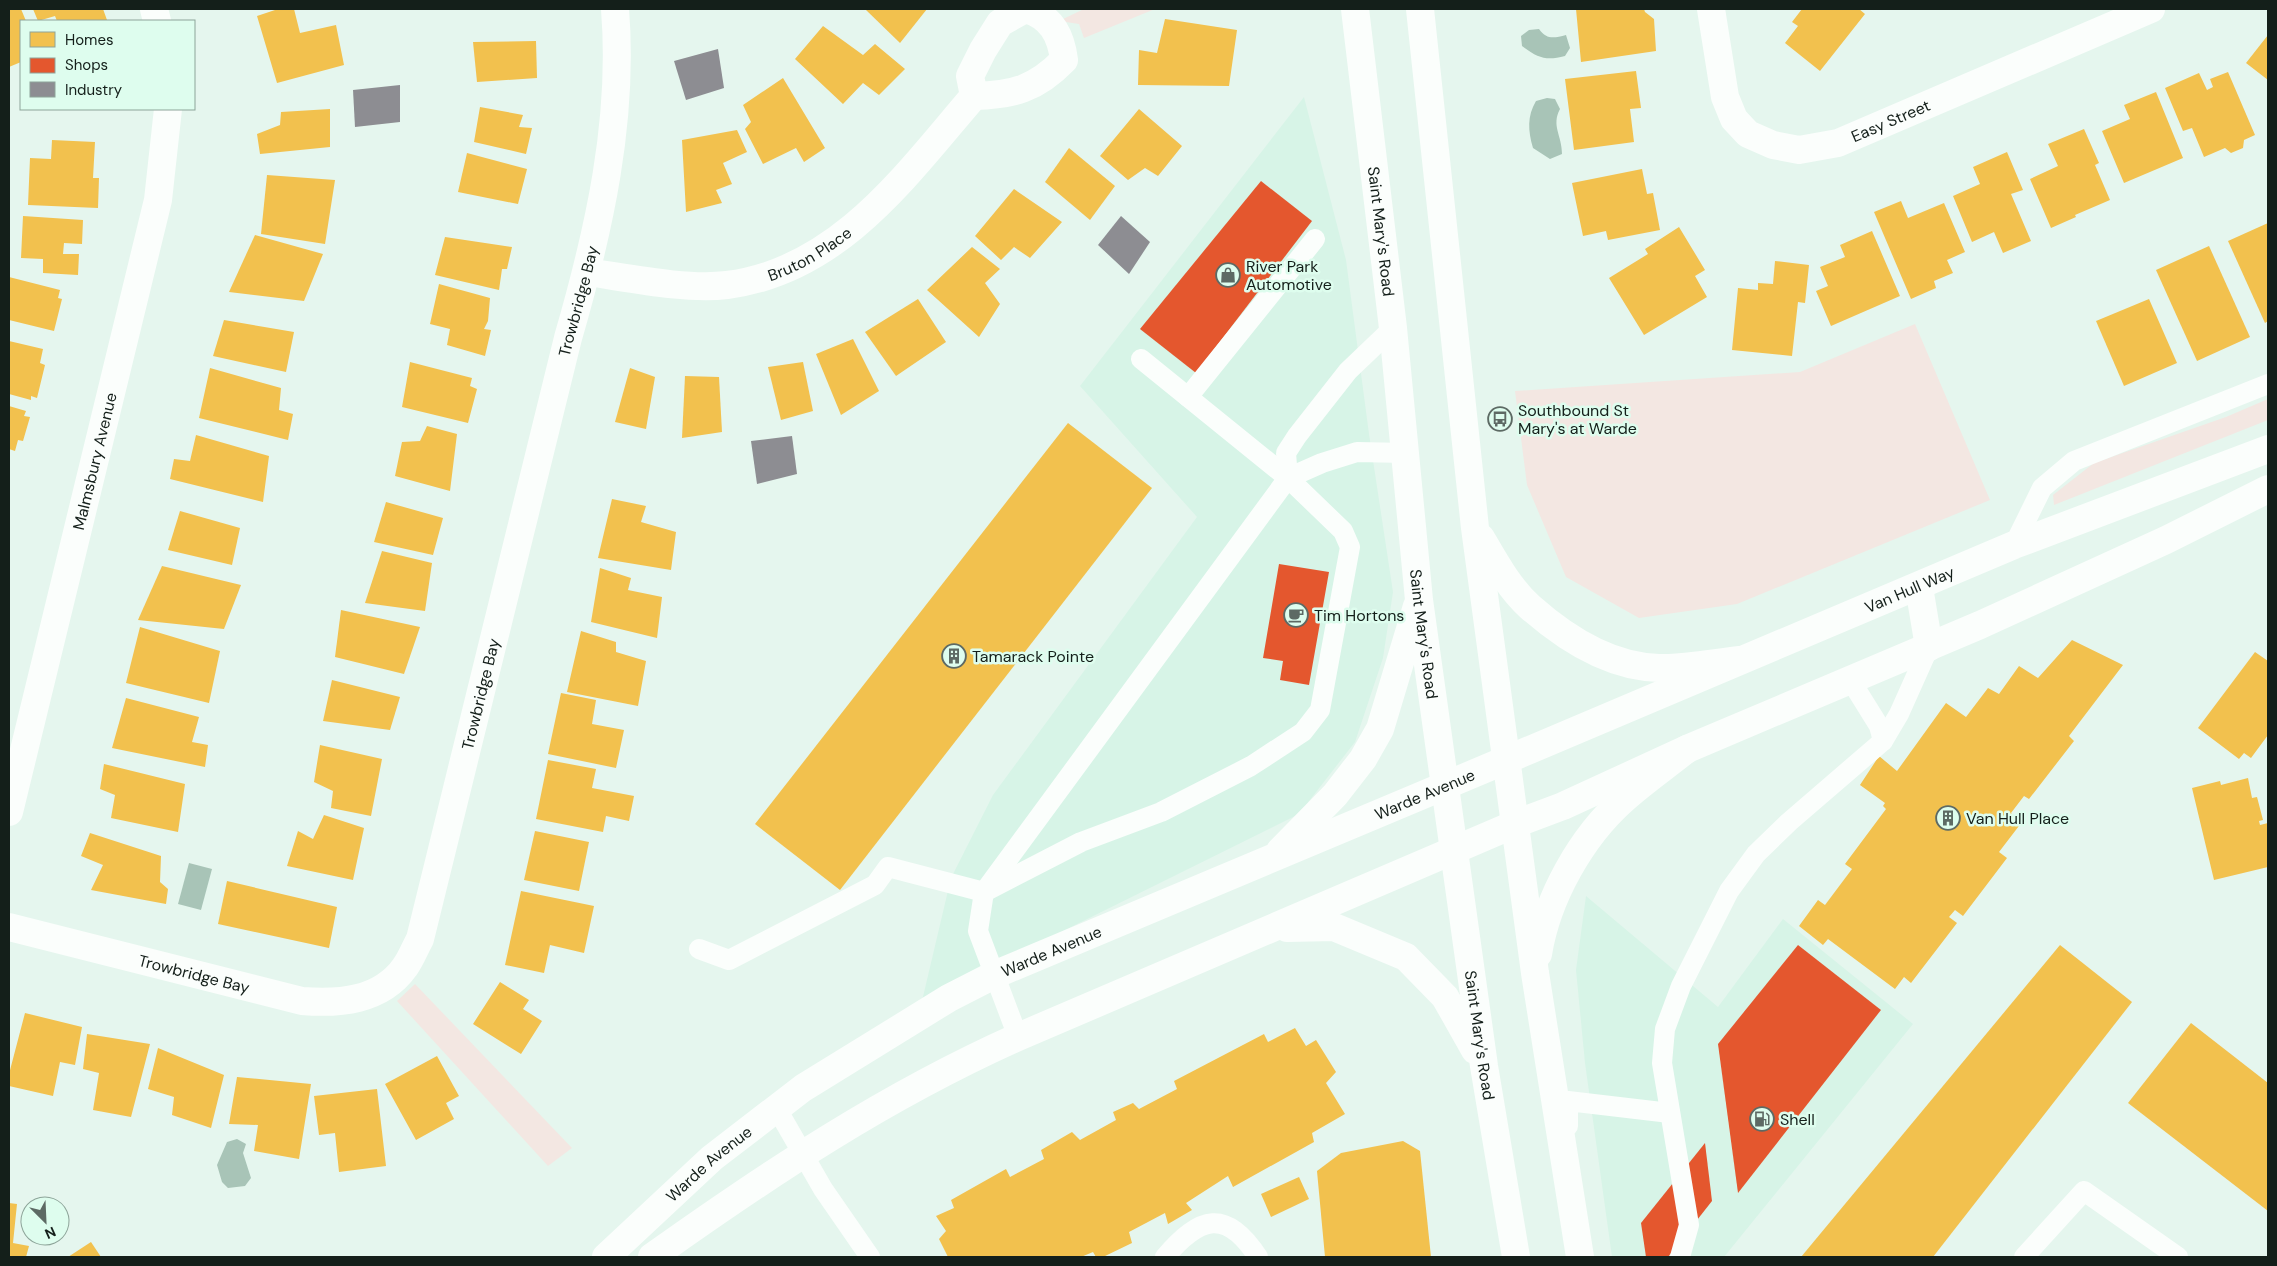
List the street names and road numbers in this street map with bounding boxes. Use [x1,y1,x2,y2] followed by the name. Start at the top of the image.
[1848,94,1933,147] street label: Easy Street
[1363,165,1400,298] street label: Saint Mary's Road
[765,222,856,286] street label: Bruton Place
[553,243,603,359] street label: Trowbridge Bay
[68,390,121,532] street label: Malmsbury Avenue
[1861,561,1958,618] street label: Van Hull Way
[1406,568,1443,700] street label: Saint Mary's Road
[456,636,504,752] street label: Trowbridge Bay
[1371,764,1478,825] street label: Warde Avenue
[998,921,1105,981] street label: Warde Avenue
[136,950,252,998] street label: Trowbridge Bay
[1460,969,1500,1102] street label: Saint Mary's Road
[661,1121,756,1206] street label: Warde Avenue

